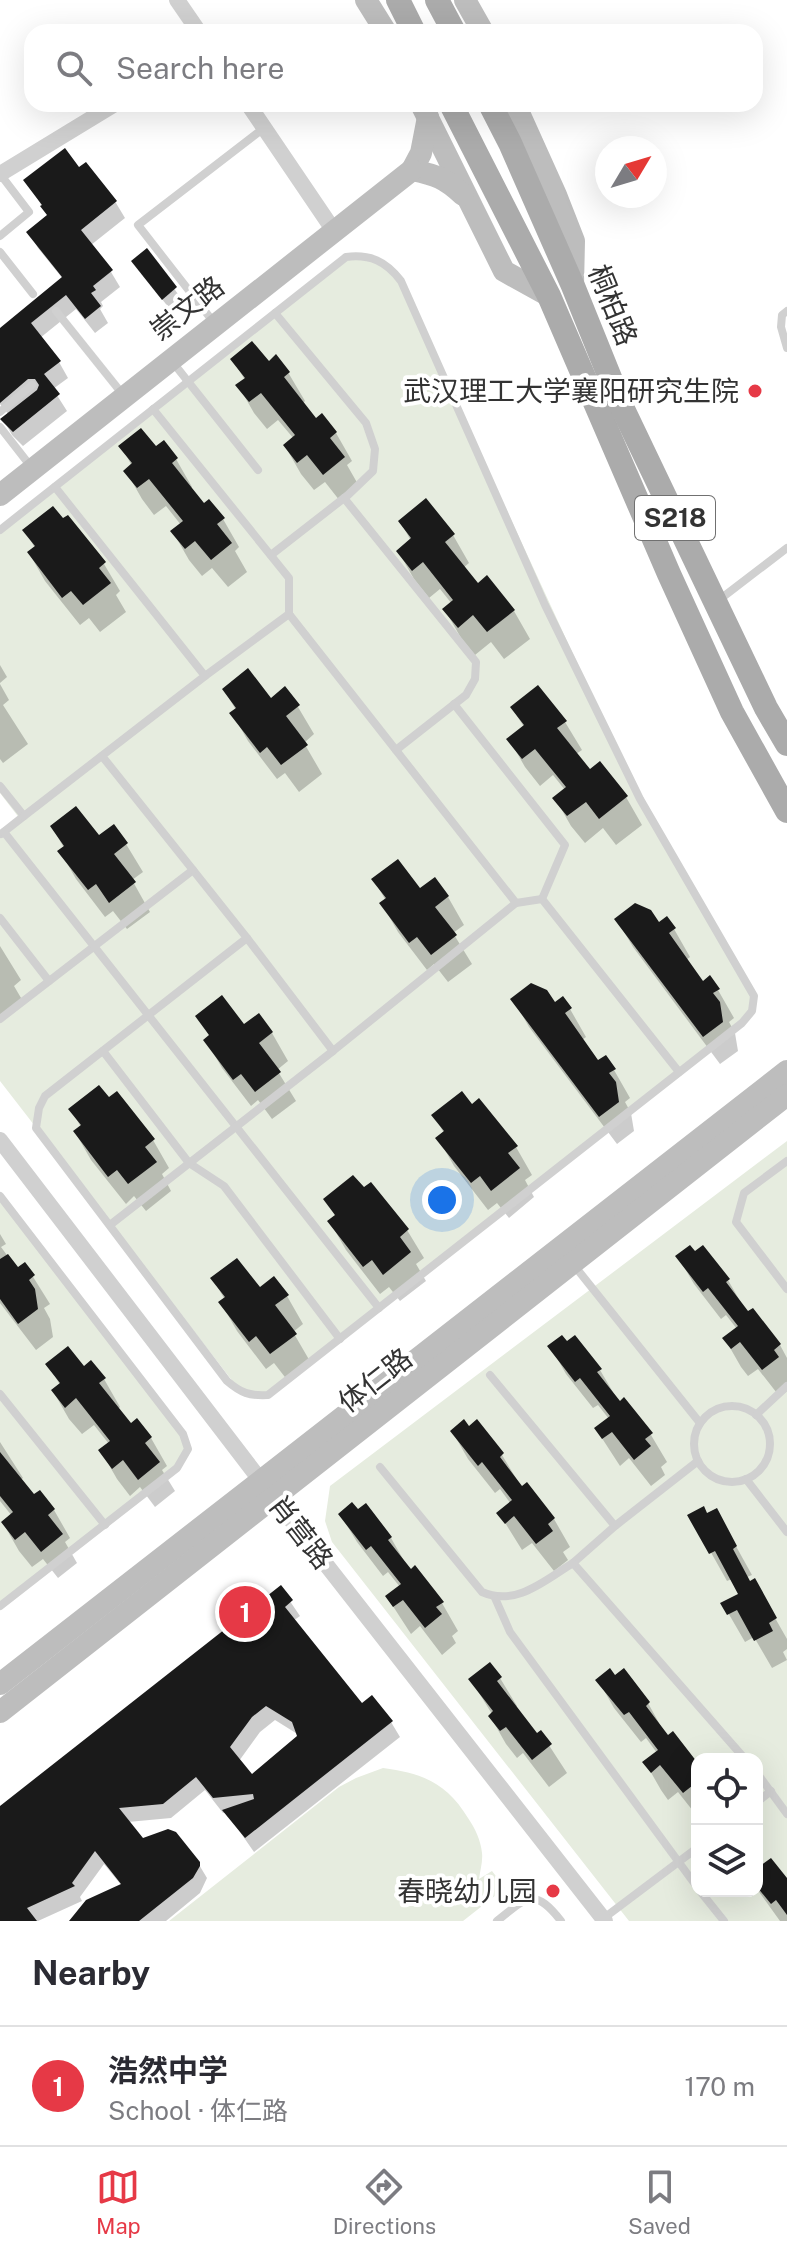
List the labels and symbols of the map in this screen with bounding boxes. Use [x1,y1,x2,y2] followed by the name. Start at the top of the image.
[595,136,667,208] north arrow
[582,260,644,350] street label: 桐柏路
[143,269,230,346] street label: 崇文路
[403,374,739,407] place label: 武汉理工大学襄阳研究生院
[746,382,764,400] marker: 武汉理工大学襄阳研究生院
[635,496,715,540] road number: S218
[422,1180,462,1220] your location
[331,1341,418,1418] street label: 体仁路
[263,1488,340,1575] street label: 肖营路
[219,1582,271,1642] pin: 1
[397,1874,537,1907] place label: 春晓幼儿园
[544,1882,562,1900] marker: 春晓幼儿园

